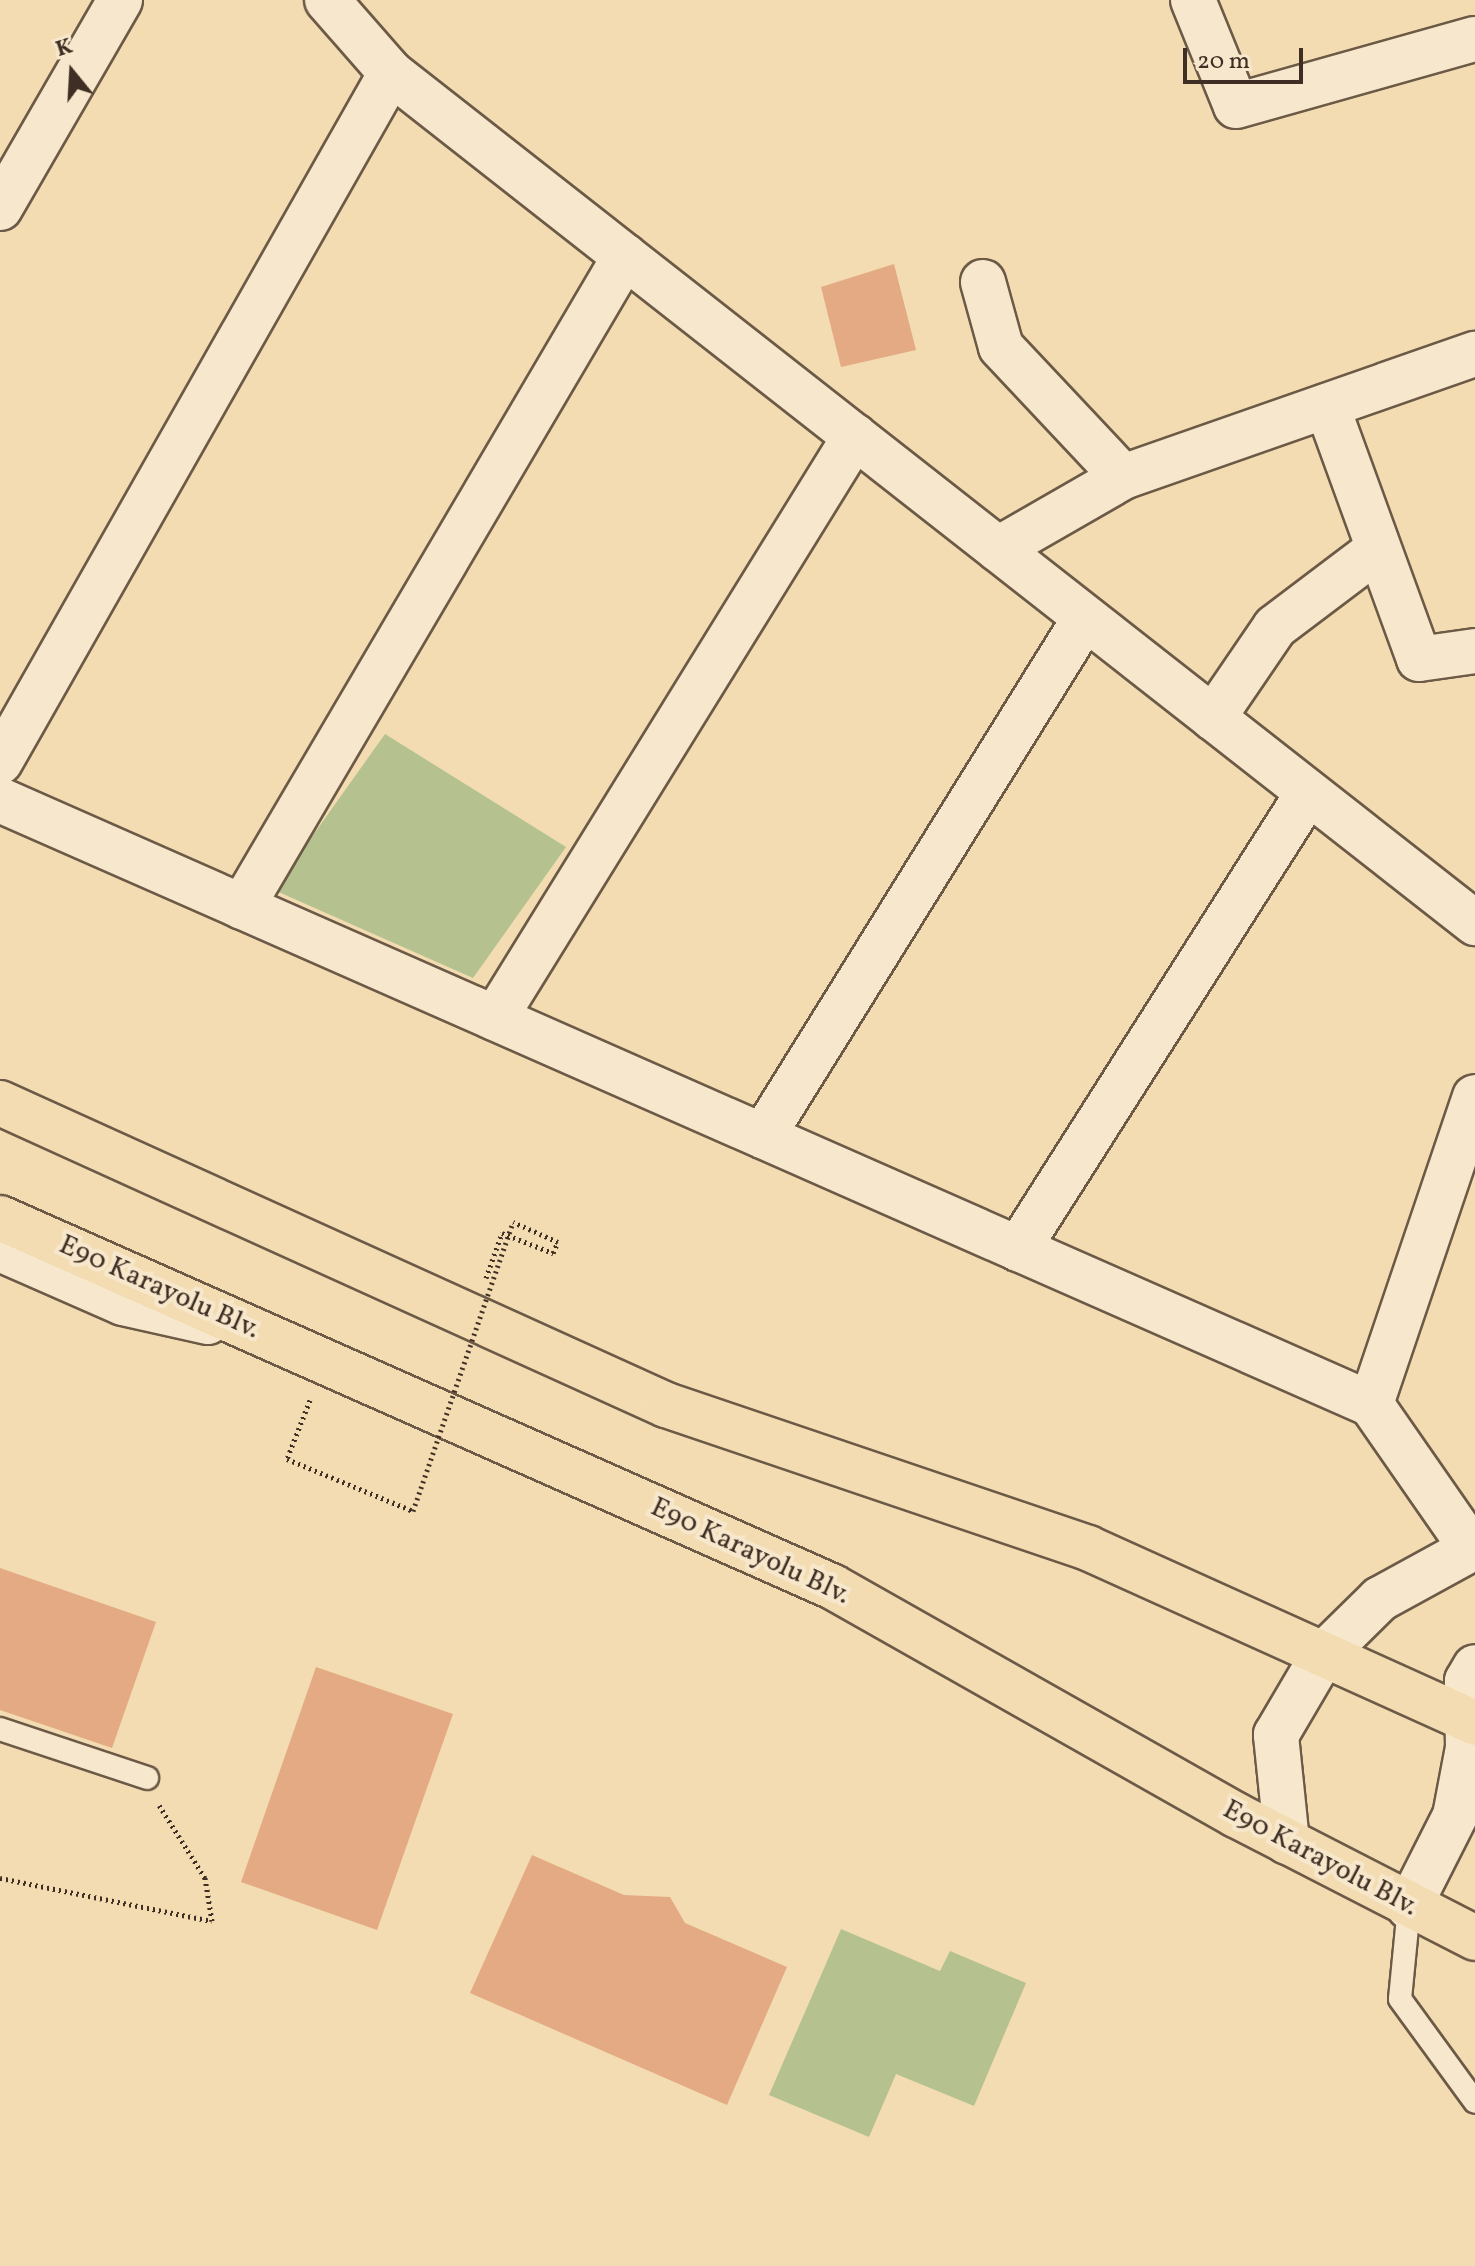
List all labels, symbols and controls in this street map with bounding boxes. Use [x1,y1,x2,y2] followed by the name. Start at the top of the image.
[52,31,77,66] text: K
[32,32,112,112] north arrow
[1187,32,1307,82] scale bar
[1197,45,1250,79] text: 20 m
[53,1229,265,1347] street label: E90 Karayolu Blv.
[645,1491,855,1613] street label: E90 Karayolu Blv.
[1217,1793,1423,1925] street label: E90 Karayolu Blv.

